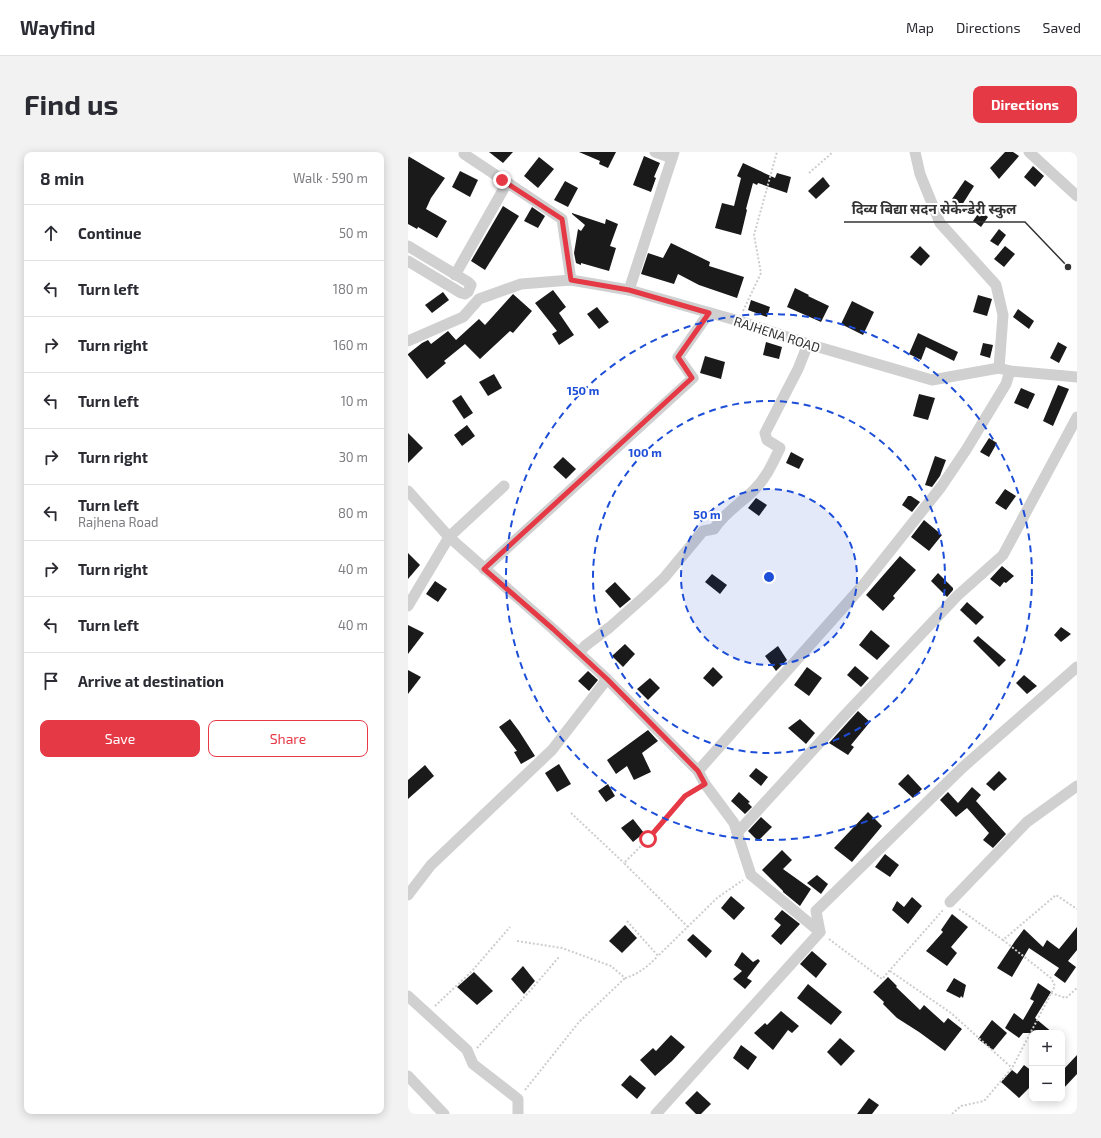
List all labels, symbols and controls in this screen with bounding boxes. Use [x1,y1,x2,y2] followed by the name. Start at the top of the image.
[20,16,95,39] text: Wayfind
[906,19,934,36] text: Map
[956,19,1021,36] text: Directions
[1043,19,1081,36] text: Saved
[973,86,1077,123] button: Directions
[24,87,118,121] text: Find us
[40,168,84,188] text: 8 min
[293,170,368,186] text: Walk · 590 m
[493,171,511,189] route end
[844,196,1025,222] callout: दिव्य बिद्या सदन सेकेन्डेरी स्कुल
[852,200,1017,219] text: दिव्य बिद्या सदन सेकेन्डेरी स्कुल
[40,222,62,244] icon: ahead
[78,224,141,242] text: Continue
[339,225,368,241] text: 50 m
[40,278,62,300] icon: left
[78,280,139,298] text: Turn left
[333,281,368,297] text: 180 m
[732,313,822,355] street label: RAJHENA ROAD
[40,334,62,356] icon: right
[78,336,148,354] text: Turn right
[333,337,368,353] text: 160 m
[567,383,599,397] text: 150 m
[40,390,62,412] icon: left
[78,392,139,410] text: Turn left
[341,393,368,409] text: 10 m
[628,445,662,459] text: 100 m
[40,446,62,468] icon: right
[78,448,148,466] text: Turn right
[339,449,368,465] text: 30 m
[78,496,139,514] text: Turn left
[40,502,62,524] icon: left
[338,505,368,521] text: 80 m
[693,507,721,521] text: 50 m
[78,514,158,530] text: Rajhena Road
[40,558,62,580] icon: right
[78,560,148,578] text: Turn right
[338,561,368,577] text: 40 m
[762,570,776,584] centre of rings
[40,614,62,636] icon: left
[78,616,139,634] text: Turn left
[338,617,368,633] text: 40 m
[40,670,62,692] icon: arrive
[78,672,224,690] text: Arrive at destination
[40,720,200,757] button: Save
[208,720,368,757] button: Share
[639,830,657,848] route start
[1029,1030,1065,1102] map controls
[1029,1030,1065,1066] button: +
[1029,1066,1065,1102] button: −

